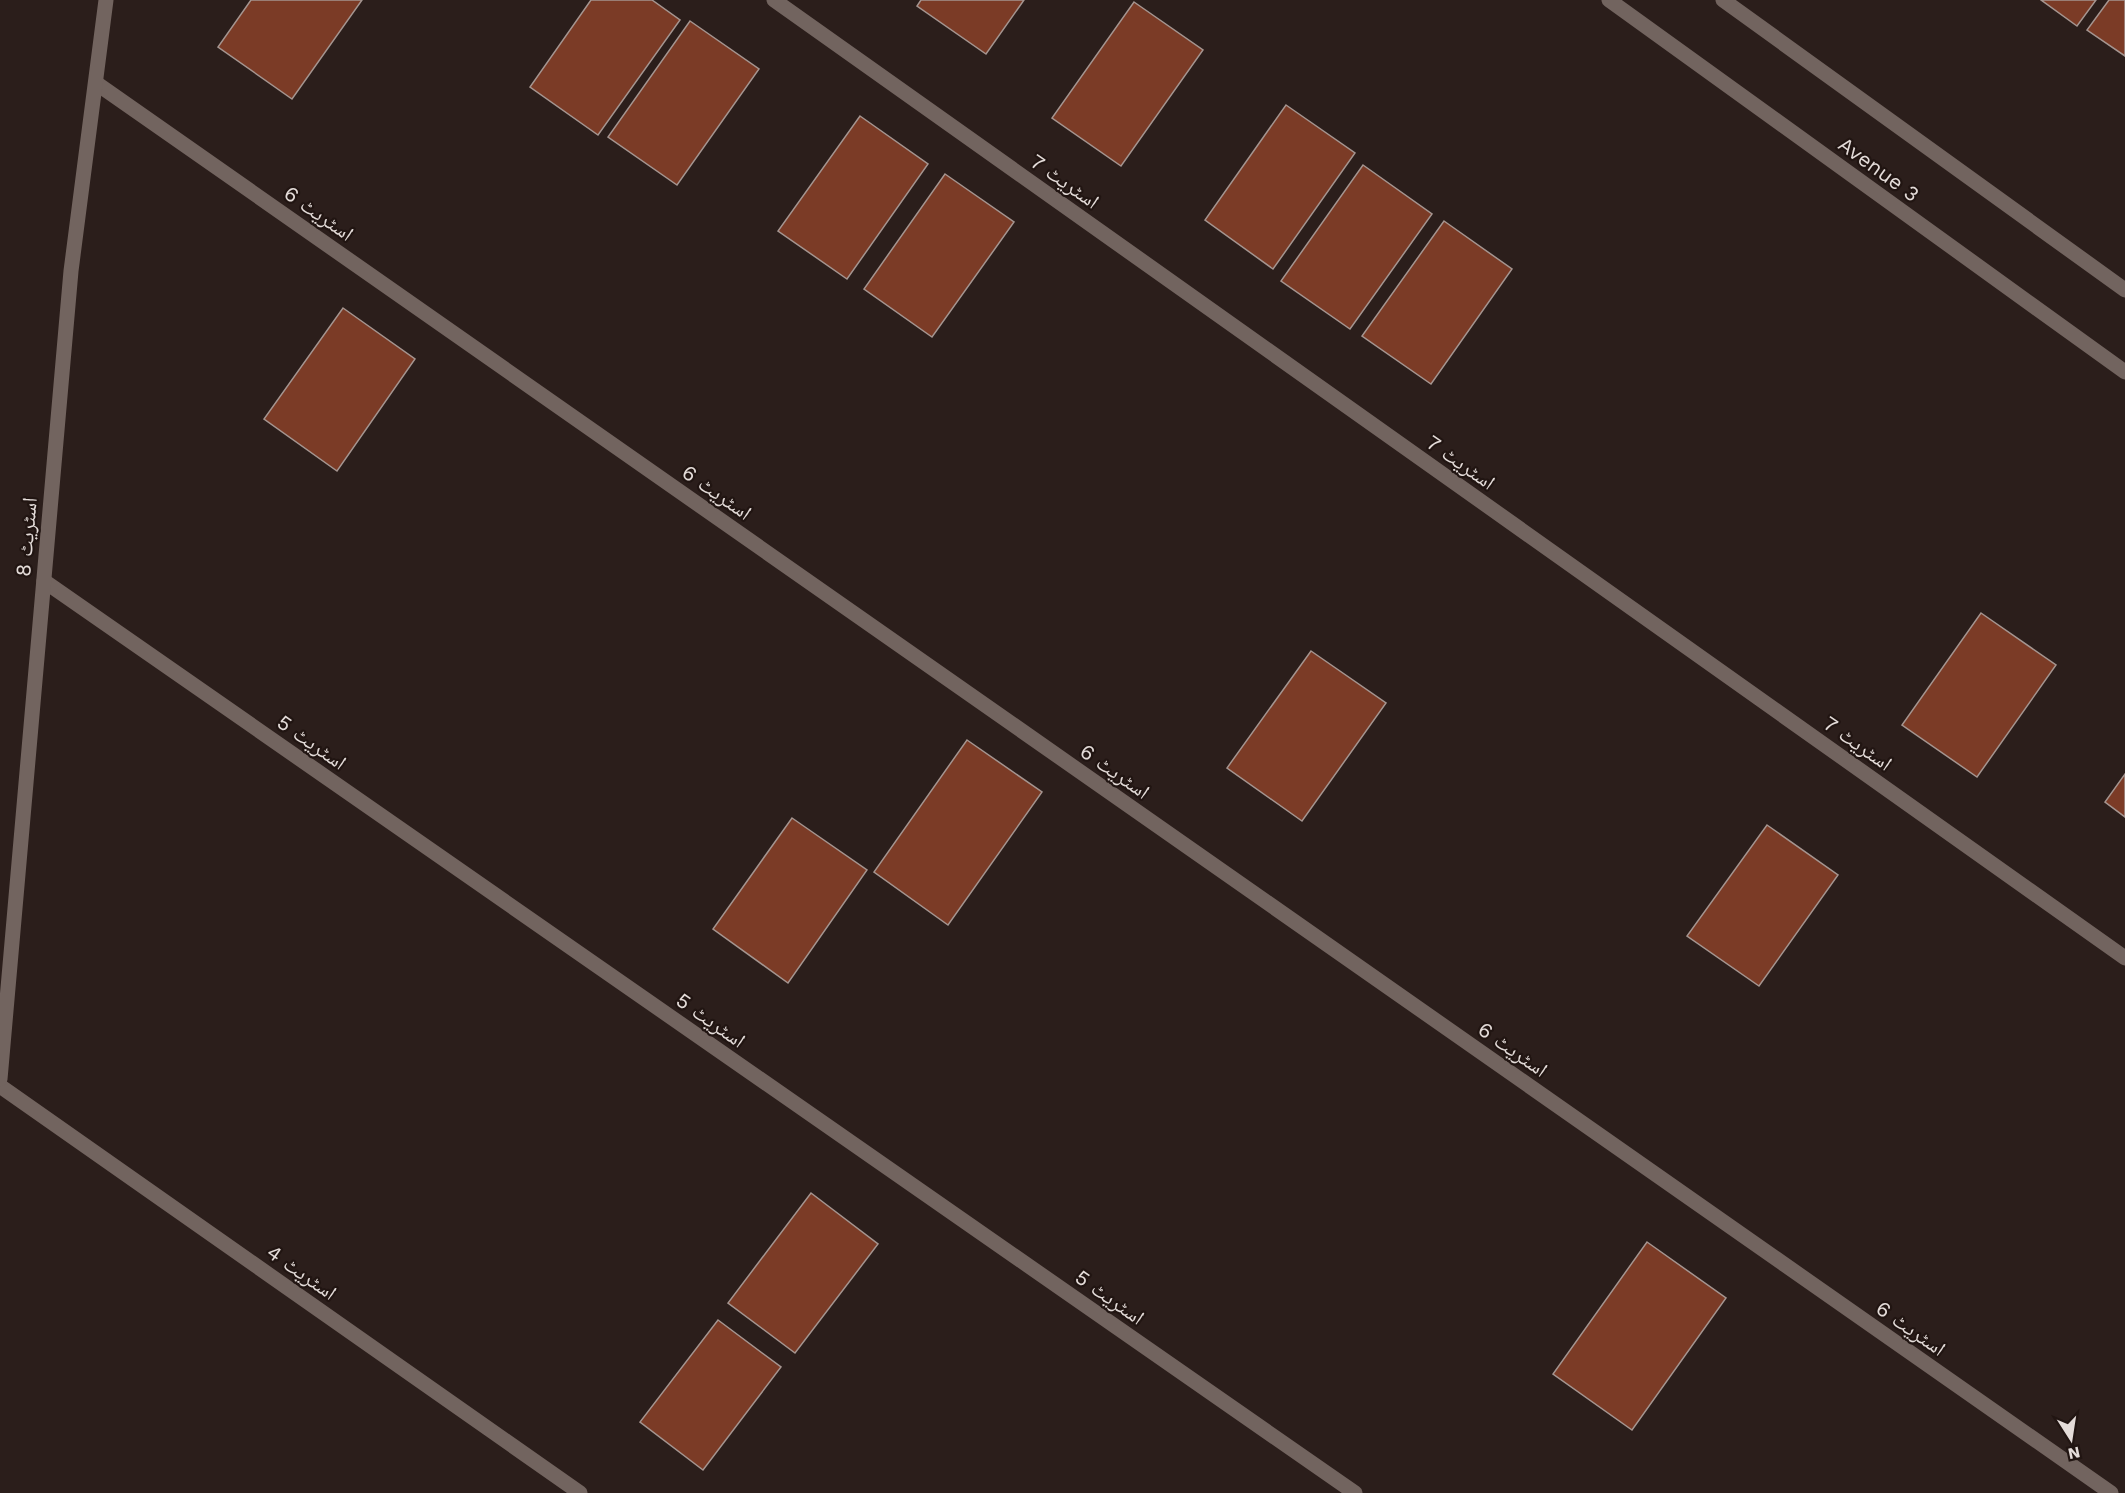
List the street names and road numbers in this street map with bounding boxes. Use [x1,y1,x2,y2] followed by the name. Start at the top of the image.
[1834,131,1924,207] street label: Avenue 3
[1026,148,1104,214] street label: اسٹریٹ 7
[279,180,359,246] street label: اسٹریٹ 6
[1422,429,1500,495] street label: اسٹریٹ 7
[677,459,757,525] street label: اسٹریٹ 6
[10,496,42,578] street label: اسٹریٹ 8
[273,709,351,775] street label: اسٹریٹ 5
[1819,710,1897,776] street label: اسٹریٹ 7
[1075,738,1155,804] street label: اسٹریٹ 6
[672,987,750,1053] street label: اسٹریٹ 5
[1473,1016,1553,1082] street label: اسٹریٹ 6
[262,1239,342,1305] street label: اسٹریٹ 4
[1071,1264,1149,1330] street label: اسٹریٹ 5
[1871,1295,1951,1361] street label: اسٹریٹ 6

